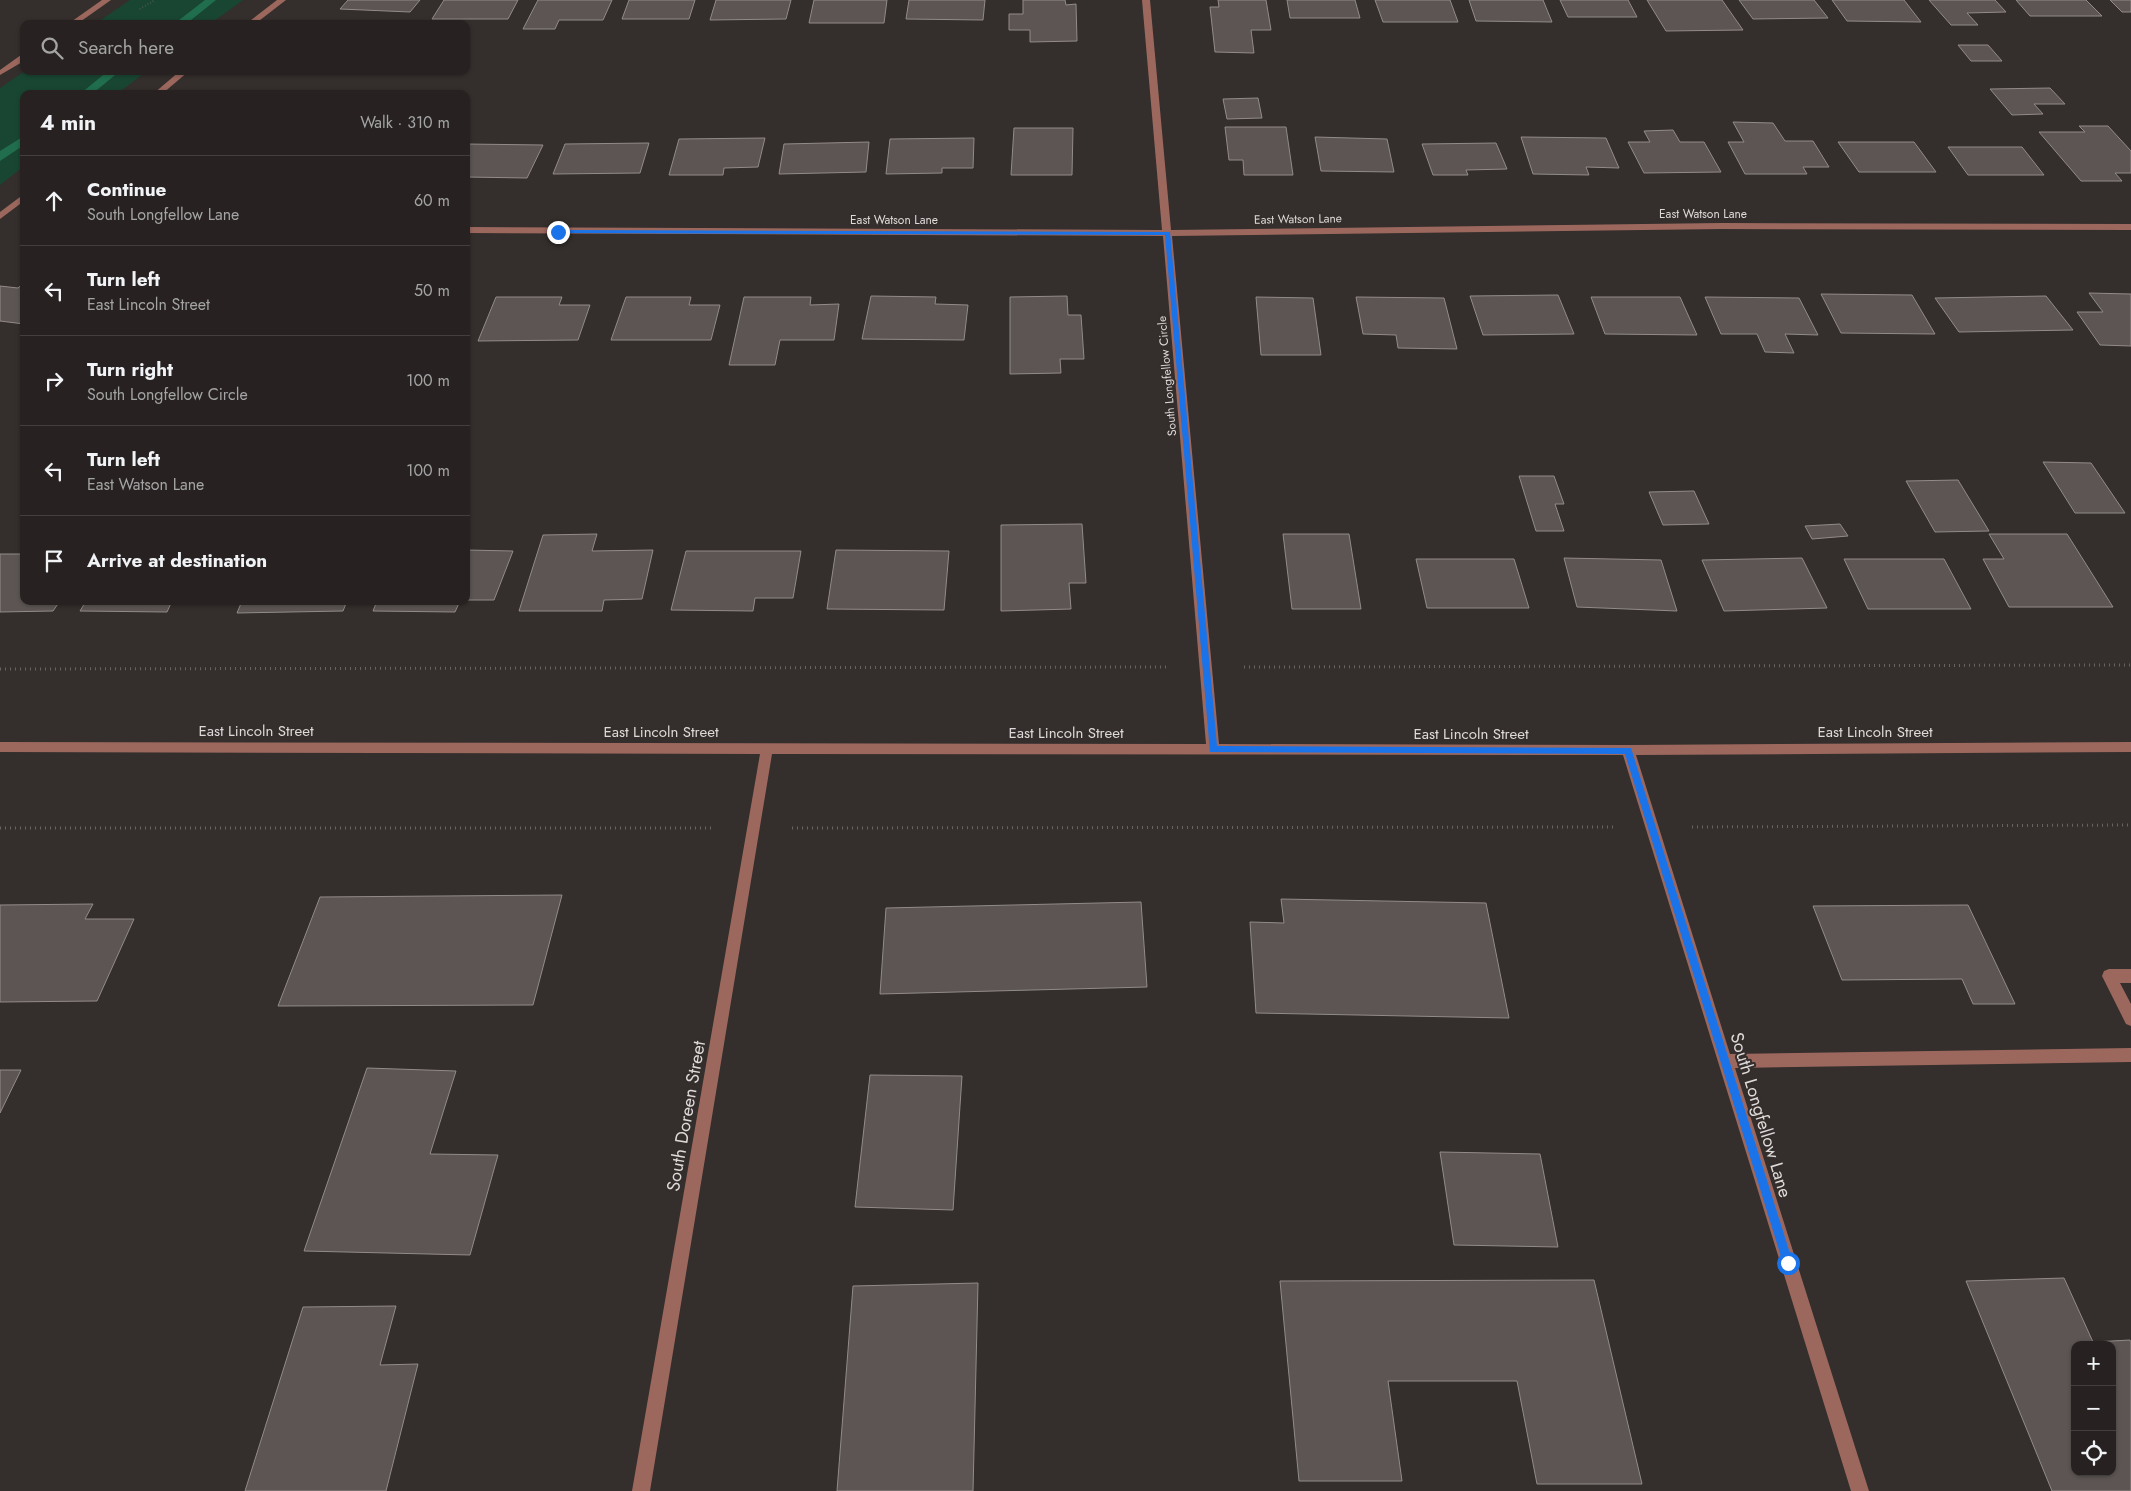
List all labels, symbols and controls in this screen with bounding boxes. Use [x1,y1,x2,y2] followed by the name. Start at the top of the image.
[20,20,470,75] search box
[38,34,66,62] icon: search
[78,34,174,61] text: Search here
[40,108,96,138] text: 4 min
[360,111,450,134] text: Walk · 310 m
[87,176,166,203] text: Continue
[40,187,68,215] icon: ahead
[414,189,450,212] text: 60 m
[87,203,239,226] text: South Longfellow Lane
[1659,205,1747,223] street label: East Watson Lane
[1254,209,1342,229] street label: East Watson Lane
[850,211,938,229] street label: East Watson Lane
[547,221,570,244] route end
[87,266,160,293] text: Turn left
[40,277,68,305] icon: left
[414,279,450,302] text: 50 m
[87,293,210,316] text: East Lincoln Street
[1153,315,1181,437] street label: South Longfellow Circle
[87,356,173,383] text: Turn right
[40,367,68,395] icon: right
[406,369,450,392] text: 100 m
[87,383,248,406] text: South Longfellow Circle
[87,446,160,473] text: Turn left
[40,457,68,485] icon: left
[406,459,450,482] text: 100 m
[87,473,204,496] text: East Watson Lane
[40,547,68,575] icon: arrive
[87,547,267,574] text: Arrive at destination
[198,720,314,742] street label: East Lincoln Street
[603,721,719,743] street label: East Lincoln Street
[1817,721,1933,743] street label: East Lincoln Street
[1008,722,1124,744] street label: East Lincoln Street
[1413,723,1529,745] street label: East Lincoln Street
[1724,1029,1798,1201] street label: South Longfellow Lane
[660,1038,712,1193] street label: South Doreen Street
[1777,1252,1800,1275] route start
[2071,1341,2116,1476] map controls
[2071,1341,2116,1386] button: +
[2071,1386,2116,1431] button: −
[2071,1431,2116,1476] button: locate

